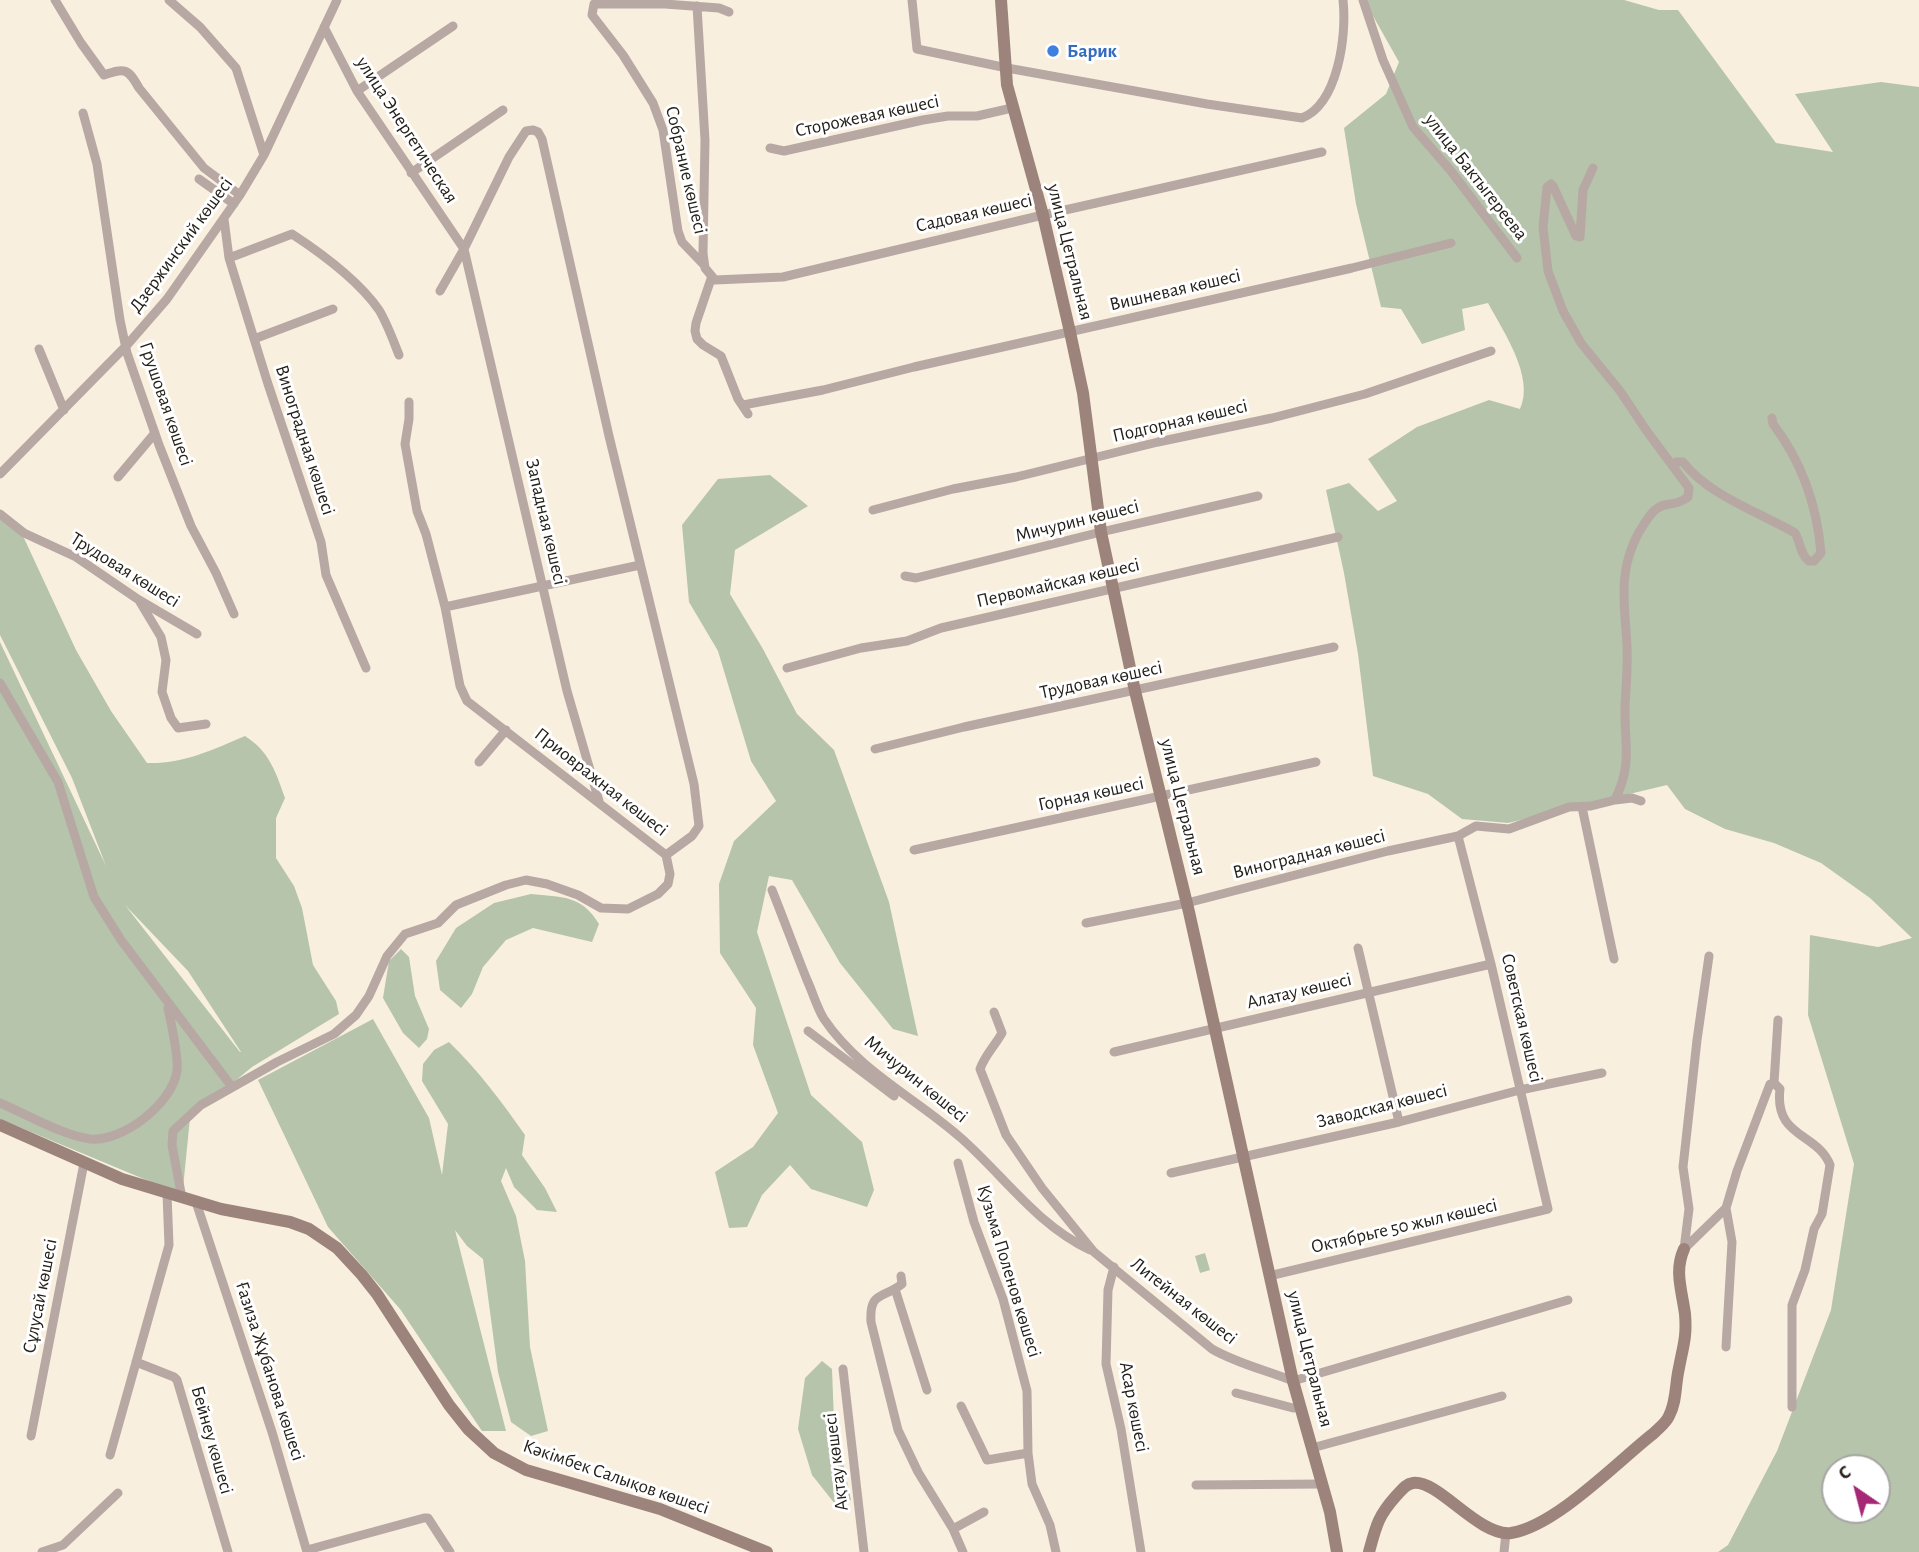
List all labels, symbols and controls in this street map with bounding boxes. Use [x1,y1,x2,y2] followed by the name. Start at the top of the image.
[1067,40,1117,62] place label: Барик
[1045,43,1061,59] marker: Барик
[351,52,463,208] street label: улица Энергетическая
[793,90,941,142] street label: Сторожевая көшесі
[660,104,712,236] street label: Собрание көшесі
[1420,109,1532,245] street label: улица Бактыгереева
[124,173,238,317] street label: Дзержинский көшесі
[1042,182,1098,322] street label: улица Цетральная
[913,188,1035,238] street label: Садовая көшесі
[1107,264,1243,316] street label: Вишневая көшесі
[134,339,198,469] street label: Грушовая көшесі
[270,362,340,518] street label: Виноградная көшесі
[1110,394,1250,448] street label: Подгорная көшесі
[520,457,572,587] street label: Западная көшесі
[1013,495,1141,547] street label: Мичурин көшесі
[66,527,184,613] street label: Трудовая көшесі
[974,553,1142,613] street label: Первомайская көшесі
[1038,656,1164,704] street label: Трудовая көшесі
[530,723,672,841] street label: Приовражная көшесі
[1155,737,1211,877] street label: улица Цетральная
[1036,772,1146,816] street label: Горная көшесі
[1230,824,1388,884] street label: Виноградная көшесі
[1496,951,1548,1085] street label: Советская көшесі
[1244,968,1354,1014] street label: Алатау көшесі
[860,1030,972,1128] street label: Мичурин көшесі
[1314,1079,1450,1133] street label: Заводская көшесі
[972,1182,1046,1360] street label: Кузьма Поленов көшесі
[1309,1193,1499,1259] street label: Октябрьге 50 жыл көшесі
[18,1237,62,1355] street label: Сұлусай көшесі
[1126,1252,1242,1350] street label: Литейная көшесі
[230,1278,310,1464] street label: Ғазиза Жұбанова көшесі
[1282,1289,1338,1429] street label: улица Цетральная
[1114,1360,1154,1454] street label: Асар көшесі
[186,1383,238,1497] street label: Бейнеу көшесі
[819,1412,853,1512] street label: Ақтау көшесі
[520,1434,712,1520] street label: Кәкімбек Салықов көшесі
[1821,1454,1891,1524] north arrow
[1835,1462,1855,1484] text: С

